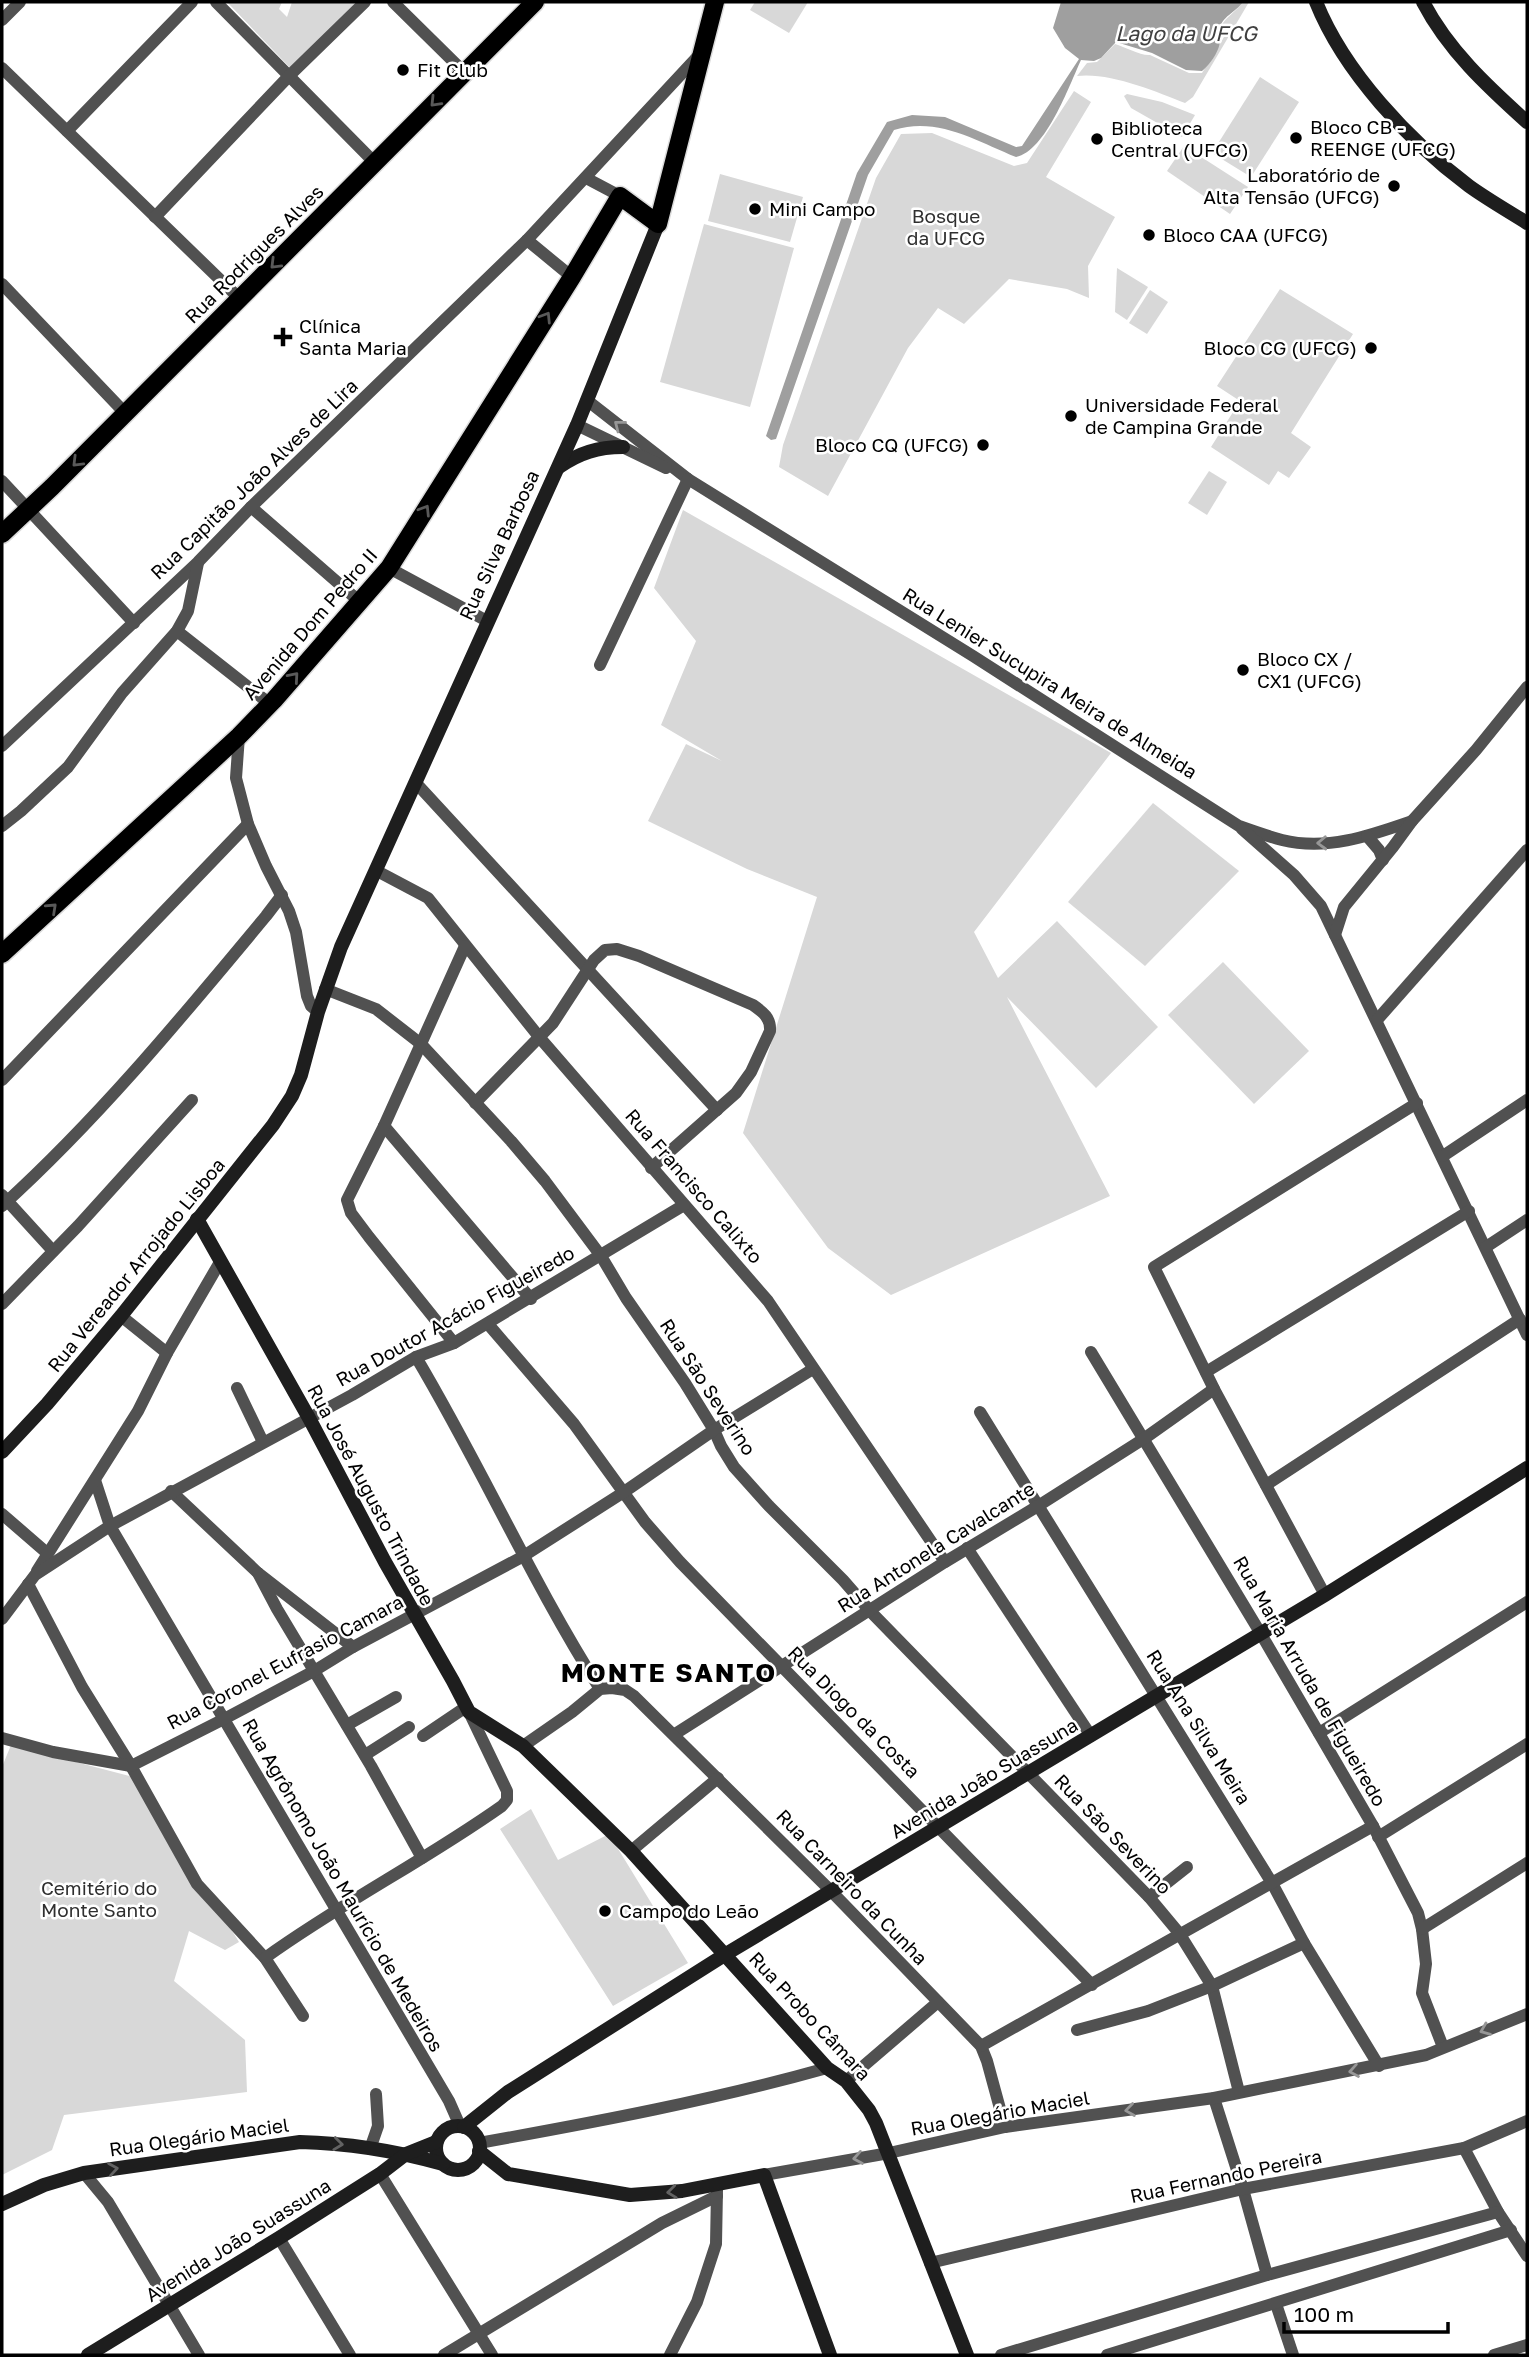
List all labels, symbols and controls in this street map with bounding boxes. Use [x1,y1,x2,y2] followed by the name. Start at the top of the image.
[1115,20,1258,46] water label: Lago da UFCG
[417,58,488,81] place label: Fit Club
[395,62,411,78] marker: Fit Club
[430,94,443,107] one-way arrow
[1310,115,1456,160] place label: Bloco CB - REENGE (UFCG)
[1111,116,1249,161] place label: Biblioteca Central (UFCG)
[1288,130,1304,146] marker: Bloco CB - REENGE (UFCG)
[1089,131,1105,147] marker: Biblioteca Central (UFCG)
[1203,163,1380,208] place label: Laboratório de Alta Tensão (UFCG)
[1386,178,1402,194] marker: Laboratório de Alta Tensão (UFCG)
[180,180,328,328] street label: Rua Rodrigues Alves
[769,197,876,220] place label: Mini Campo
[747,201,763,217] marker: Mini Campo
[907,204,985,249] park label: Bosque da UFCG
[1163,223,1329,246] place label: Bloco CAA (UFCG)
[1141,227,1157,243] marker: Bloco CAA (UFCG)
[270,256,283,269] one-way arrow
[538,312,551,325] one-way arrow
[299,314,407,359] place label: Clínica Santa Maria
[273,327,293,347] marker: Clínica Santa Maria
[1204,336,1357,359] place label: Bloco CG (UFCG)
[1363,340,1379,356] marker: Bloco CG (UFCG)
[145,374,362,584] street label: Rua Capitão João Alves de Lira
[1085,393,1278,438] place label: Universidade Federal de Campina Grande
[1063,408,1079,424] marker: Universidade Federal de Campina Grande
[614,421,626,434] one-way arrow
[815,433,969,456] place label: Bloco CQ (UFCG)
[975,437,991,453] marker: Bloco CQ (UFCG)
[72,453,85,466] one-way arrow
[454,466,543,623] street label: Rua Silva Barbosa
[417,504,430,517] one-way arrow
[238,543,382,704] street label: Avenida Dom Pedro II
[899,582,1202,783] street label: Rua Lenier Sucupira Meira de Almeida
[1257,647,1362,692] place label: Bloco CX / CX1 (UFCG)
[1235,662,1251,678] marker: Bloco CX / CX1 (UFCG)
[286,672,298,685] one-way arrow
[1316,836,1327,851] one-way arrow
[44,903,57,916] one-way arrow
[621,1104,768,1268] street label: Rua Francisco Calixto
[42,1153,229,1376] street label: Rua Vereador Arrojado Lisboa
[331,1240,578,1391] street label: Rua Doutor Acácio Figueiredo
[656,1314,761,1459] street label: Rua São Severino
[303,1380,440,1609] street label: Rua José Augusto Trindade
[833,1476,1039,1617] street label: Rua Antonela Cavalcante
[1229,1551,1392,1810] street label: Rua Maria Arruda de Figueiredo
[163,1589,407,1734] street label: Rua Coronel Eufrasio Camara
[784,1641,925,1782] street label: Rua Diogo da Costa
[1142,1645,1256,1808] street label: Rua Ana Silva Meira
[561,1657,777,1688] district label: MONTE SANTO
[886,1713,1081,1843] street label: Avenida João Suassuna
[238,1714,449,2056] street label: Rua Agrônomo João Maurício de Medeiros
[1050,1769,1177,1899] street label: Rua São Severino
[772,1804,933,1969] street label: Rua Carneiro da Cunha
[41,1876,157,1921] park label: Cemitério do Monte Santo
[619,1899,759,1922] place label: Campo do Leão
[597,1903,613,1919] marker: Campo do Leão
[745,1947,876,2085] street label: Rua Probo Câmara
[1480,2022,1492,2036] one-way arrow
[1348,2063,1360,2078] one-way arrow
[909,2085,1091,2140] street label: Rua Olegário Maciel
[1124,2102,1136,2117] one-way arrow
[108,2113,290,2161] street label: Rua Olegário Maciel
[332,2136,344,2151] one-way arrow
[1128,2144,1324,2207] street label: Rua Fernando Pereira
[852,2150,864,2165] one-way arrow
[107,2162,119,2177] one-way arrow
[141,2173,335,2306] street label: Avenida João Suassuna
[667,2184,678,2199] one-way arrow
[1284,2290,1448,2334] scale bar
[1294,2301,1354,2327] text: 100 m

